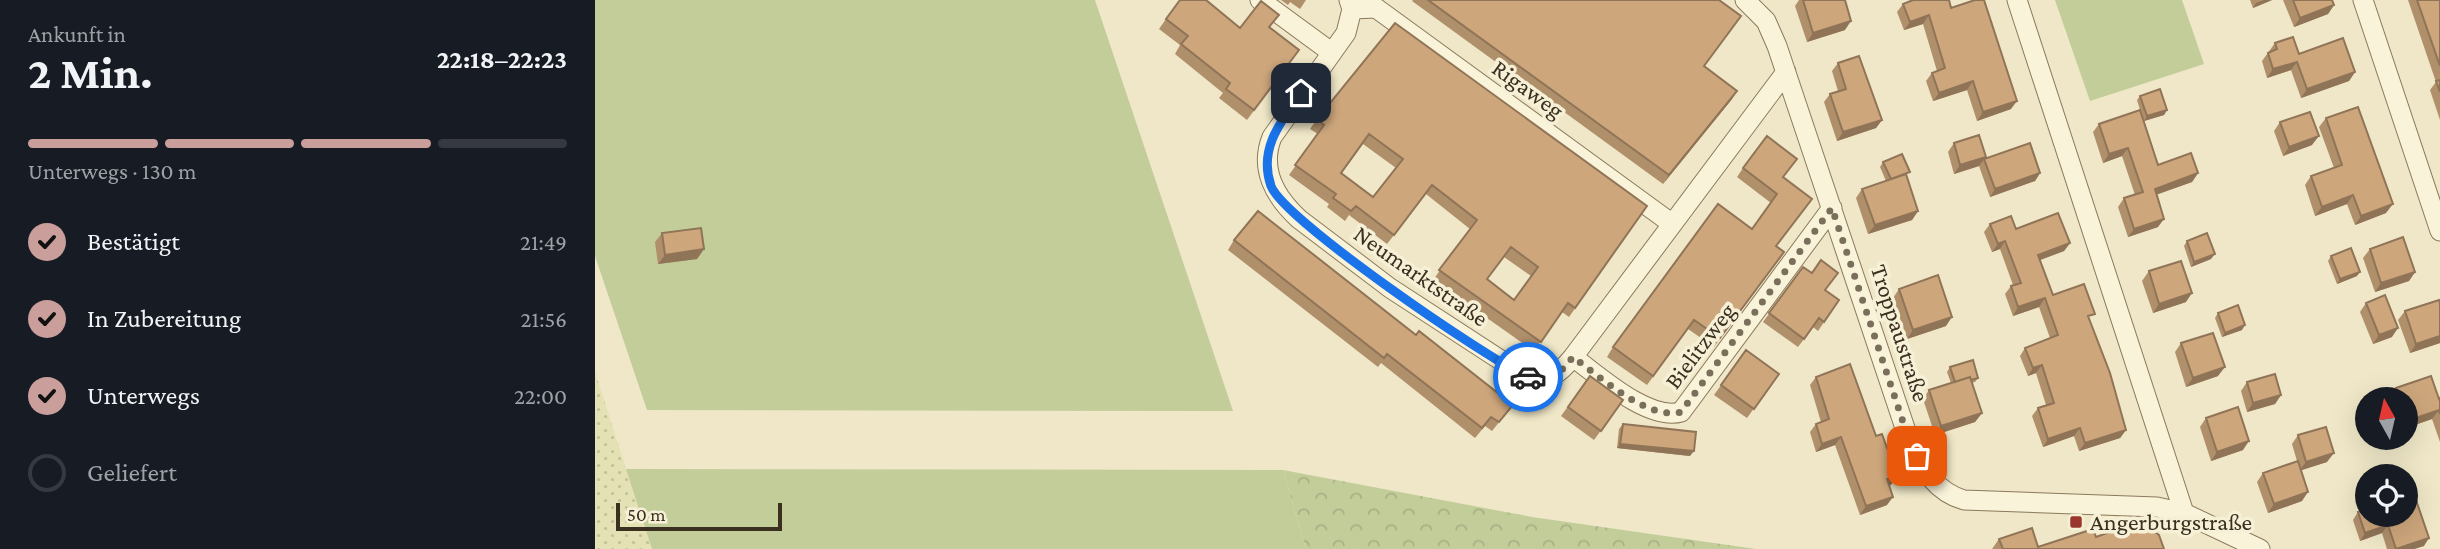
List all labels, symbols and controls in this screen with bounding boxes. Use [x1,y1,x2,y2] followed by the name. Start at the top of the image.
[28,21,126,47] text: Ankunft in
[437,45,567,74] text: 22:18–22:23
[28,47,153,98] text: 2 Min.
[1487,54,1570,124] street label: Rigaweg
[1271,63,1331,123] pin
[1282,74,1320,112] icon: home
[28,158,196,184] text: Unterwegs · 130 m
[1349,219,1493,332] street label: Neumarktstraße
[28,223,66,261] icon: check
[87,227,180,256] text: Bestätigt
[520,229,567,255] text: 21:49
[1866,261,1935,405] street label: Troppaustraße
[1659,297,1741,394] street label: Bielitzweg
[28,300,66,338] icon: check
[87,304,241,333] text: In Zubereitung
[521,306,567,332] text: 21:56
[1493,342,1563,412] courier
[1509,358,1547,396] icon: car
[28,377,66,415] icon: check
[87,381,200,410] text: Unterwegs
[514,383,567,409] text: 22:00
[2355,387,2419,450] north arrow
[2355,387,2418,527] map controls
[1887,426,1947,486] pin
[1898,437,1936,475] icon: bag
[87,458,177,487] text: Geliefert
[2355,464,2418,527] button: locate
[616,500,782,532] scale bar
[627,504,666,525] text: 50 m
[2090,508,2252,535] place label: Angerburgstraße
[2068,514,2084,530] marker: Angerburgstraße

